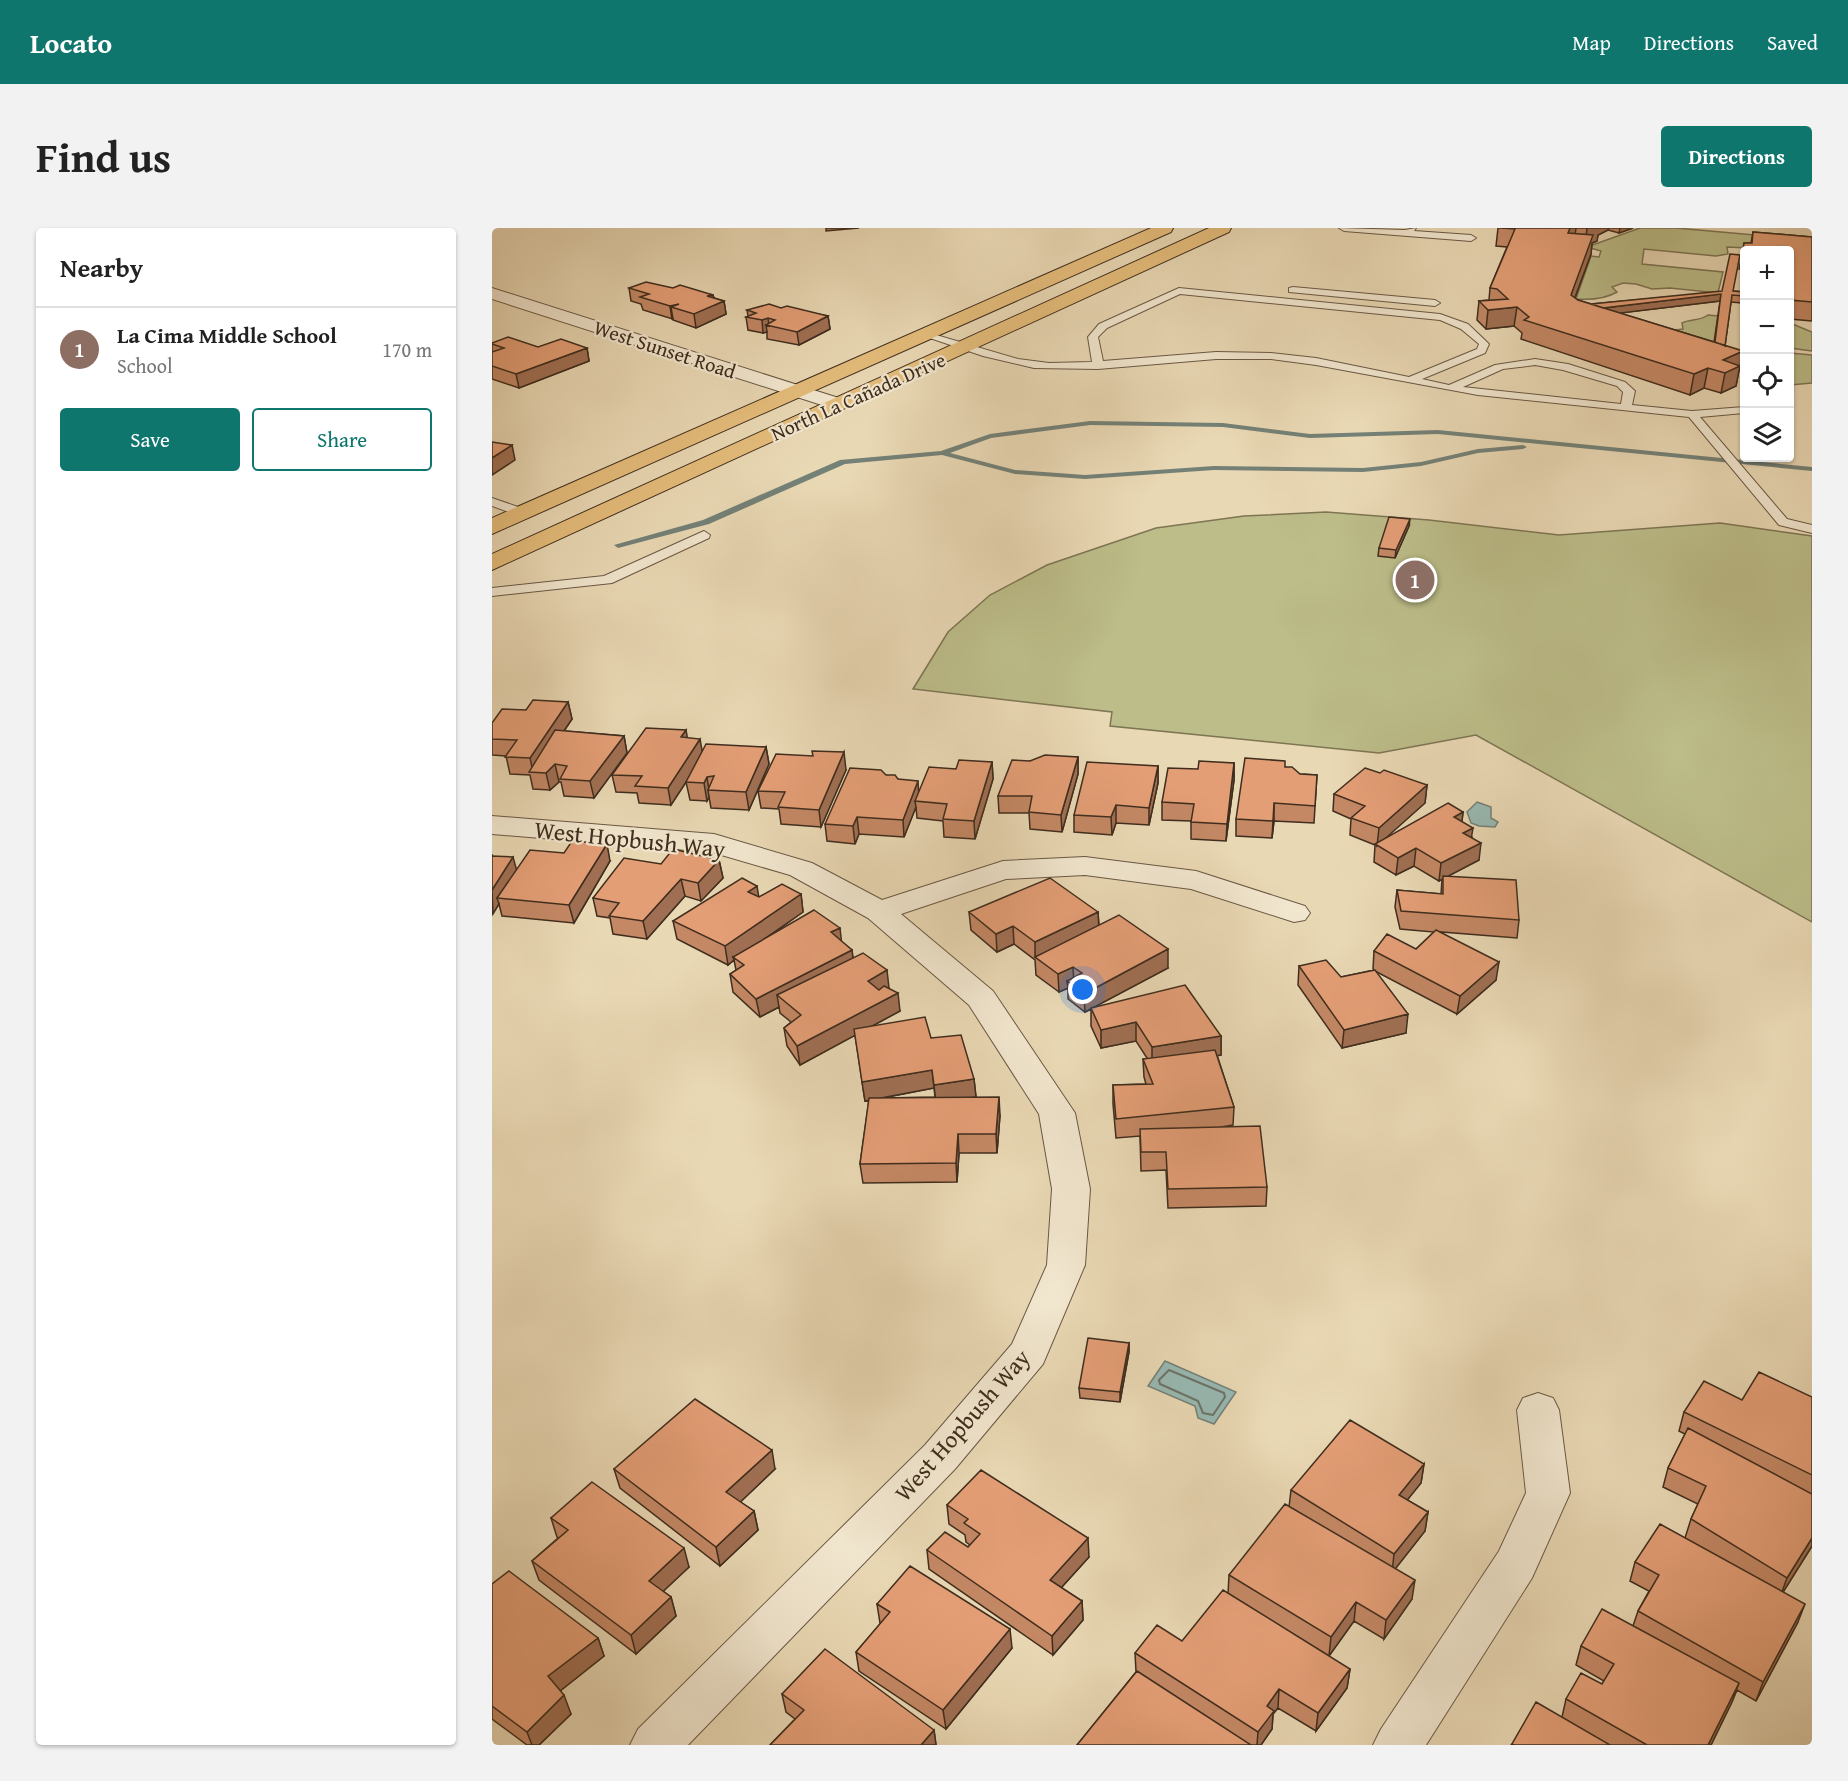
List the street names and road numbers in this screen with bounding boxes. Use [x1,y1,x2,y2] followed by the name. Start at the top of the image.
[590,312,740,386] street label: West Sunset Road
[766,344,950,448] street label: North La Cañada Drive
[533,812,727,866] street label: West Hopbush Way
[886,1341,1038,1509] street label: West Hopbush Way

